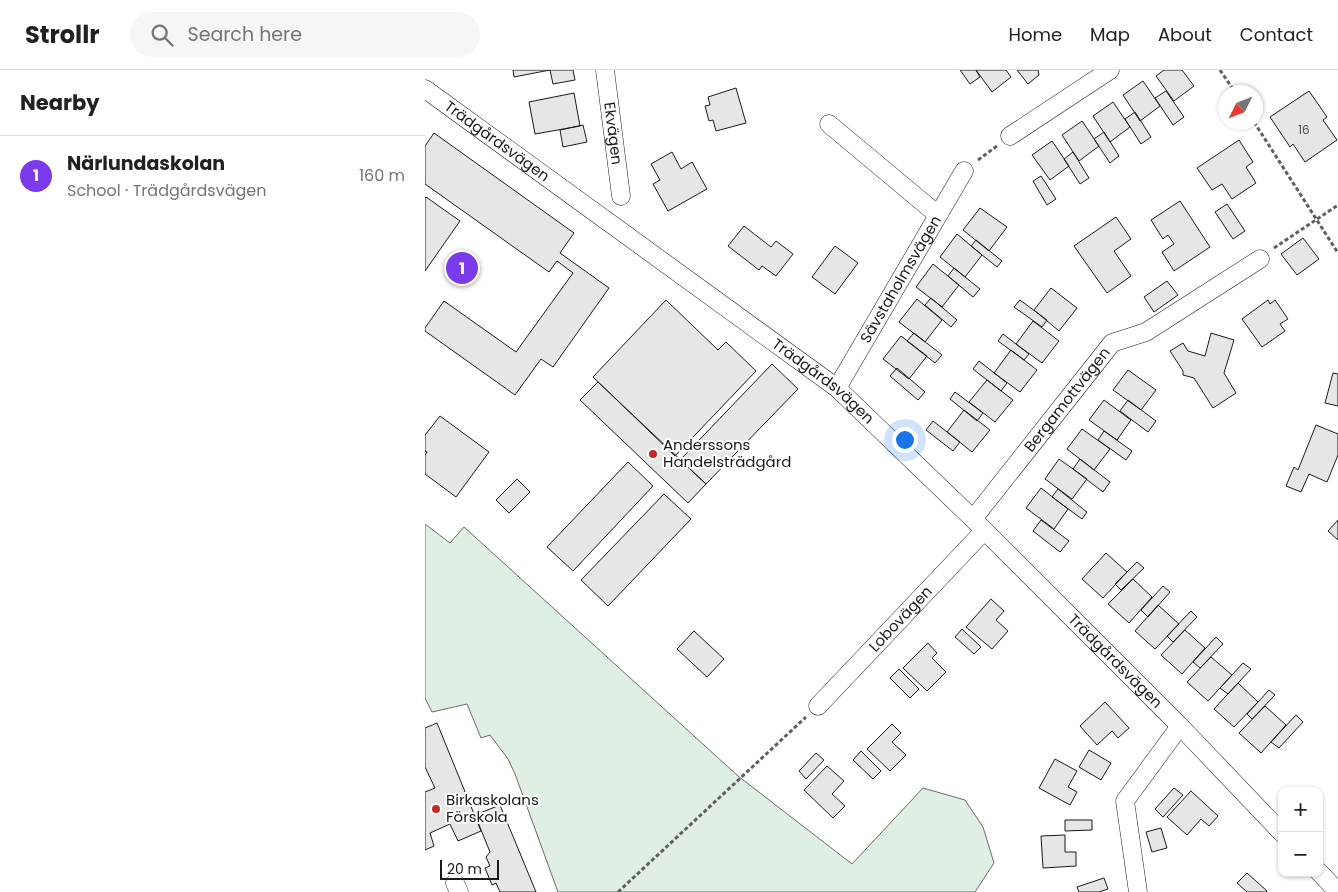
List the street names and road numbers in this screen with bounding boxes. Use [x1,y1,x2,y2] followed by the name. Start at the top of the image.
[440,96,554,186] street label: Trädgårdsvägen
[599,101,628,166] street label: Ekvägen
[855,211,946,347] street label: Sävstaholmsvägen
[768,333,879,428] street label: Trädgårdsvägen
[1019,343,1115,456] street label: Bergamottvägen
[864,581,937,656] street label: Lobovägen
[1064,609,1167,713] street label: Trädgårdsvägen

